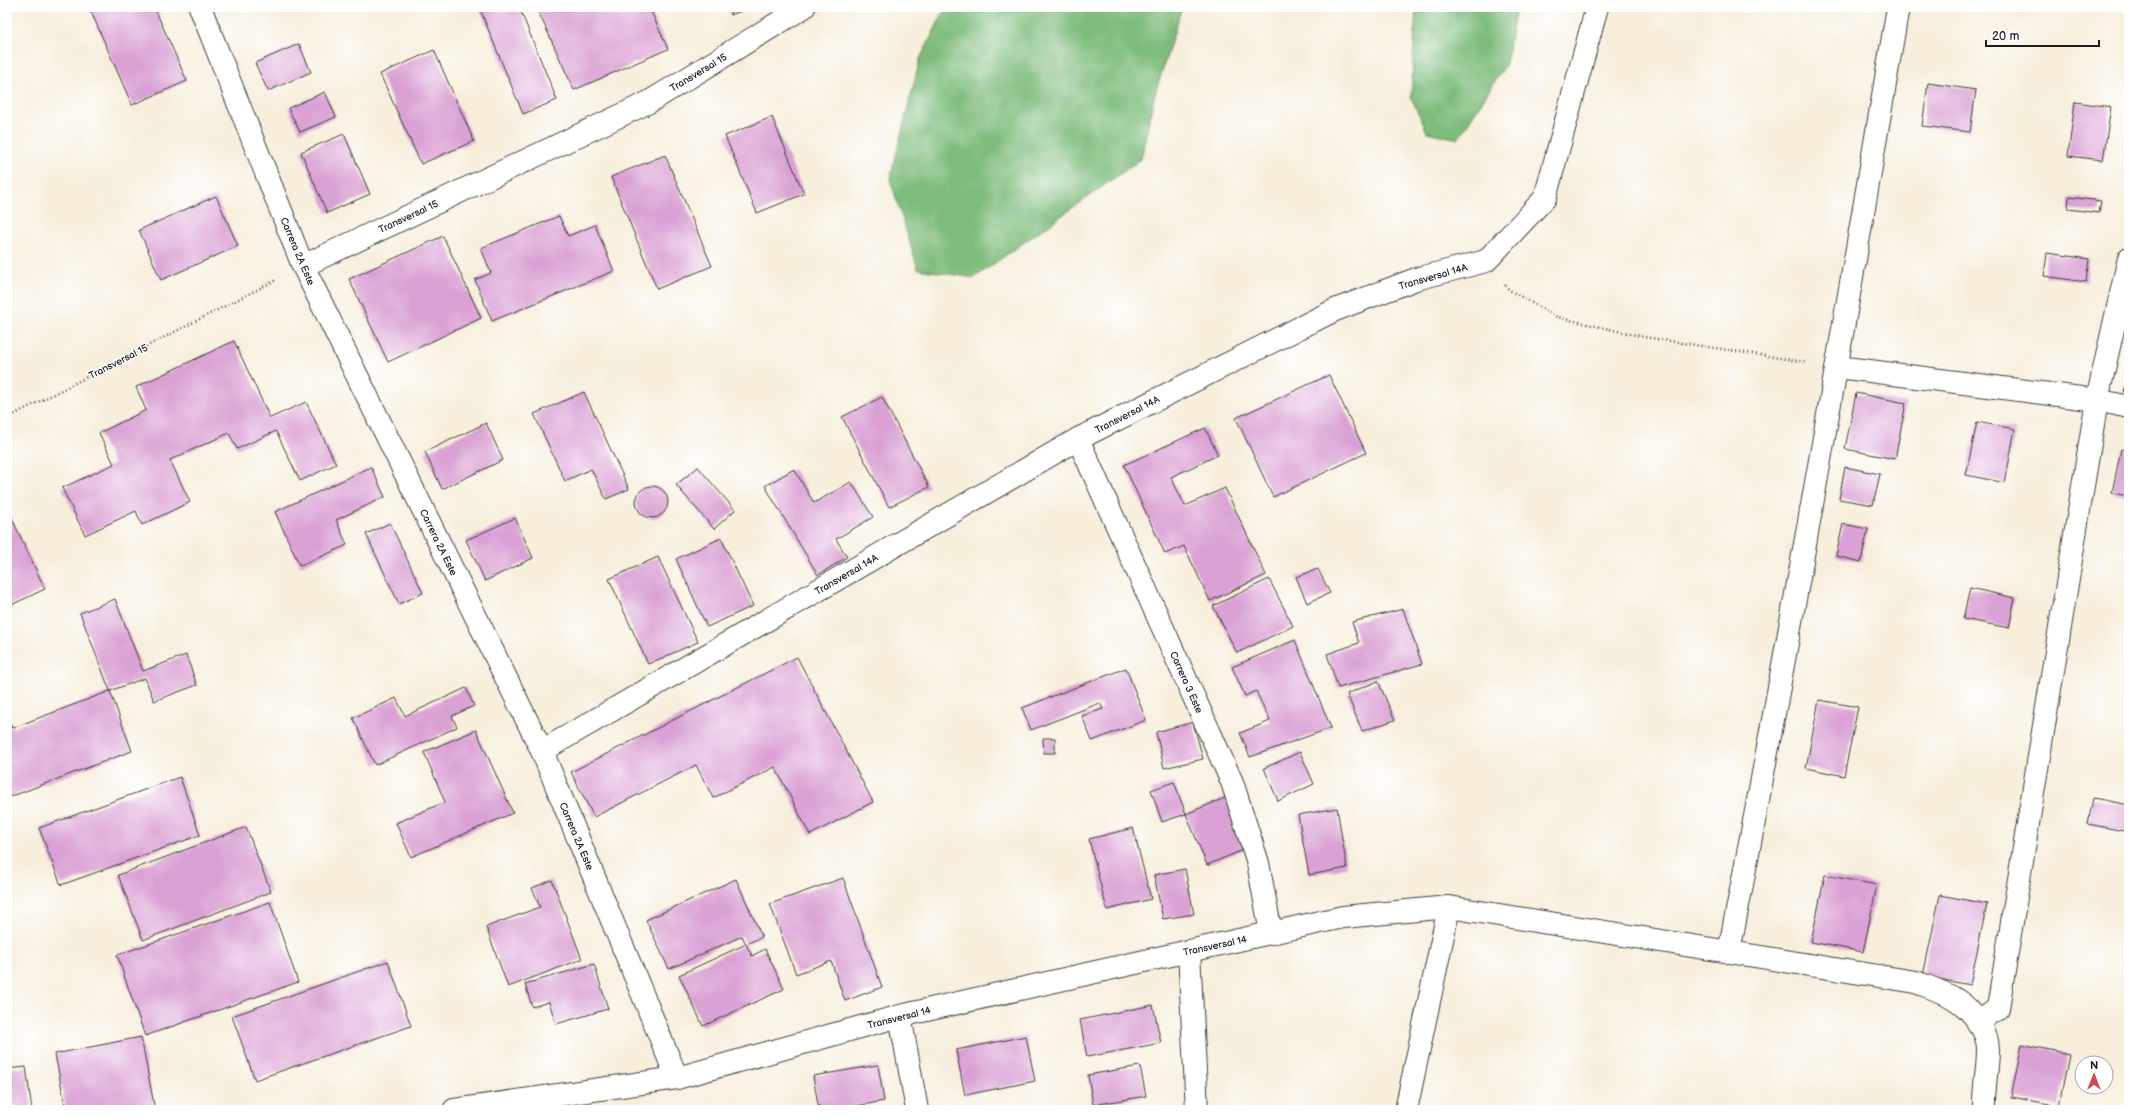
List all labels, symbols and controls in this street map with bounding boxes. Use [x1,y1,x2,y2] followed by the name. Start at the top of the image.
[1986,22,2099,48] scale bar
[1992,29,2019,44] text: 20 m
[668,51,729,95] street label: Transversal 15
[377,198,440,236] street label: Transversal 15
[277,216,317,287] street label: Carrera 2A Este
[1397,261,1470,293] street label: Transversal 14A
[87,342,150,382] street label: Transversal 15
[1093,393,1163,436] street label: Transversal 14A
[417,507,459,578] street label: Carrera 2A Este
[813,551,881,598] street label: Transversal 14A
[1167,650,1205,715] street label: Carrera 3 Este
[556,801,596,872] street label: Carrera 2A Este
[1182,933,1248,959] street label: Transversal 14
[866,1004,932,1032] street label: Transversal 14
[2074,1055,2114,1095] north arrow
[2090,1059,2098,1072] text: N

